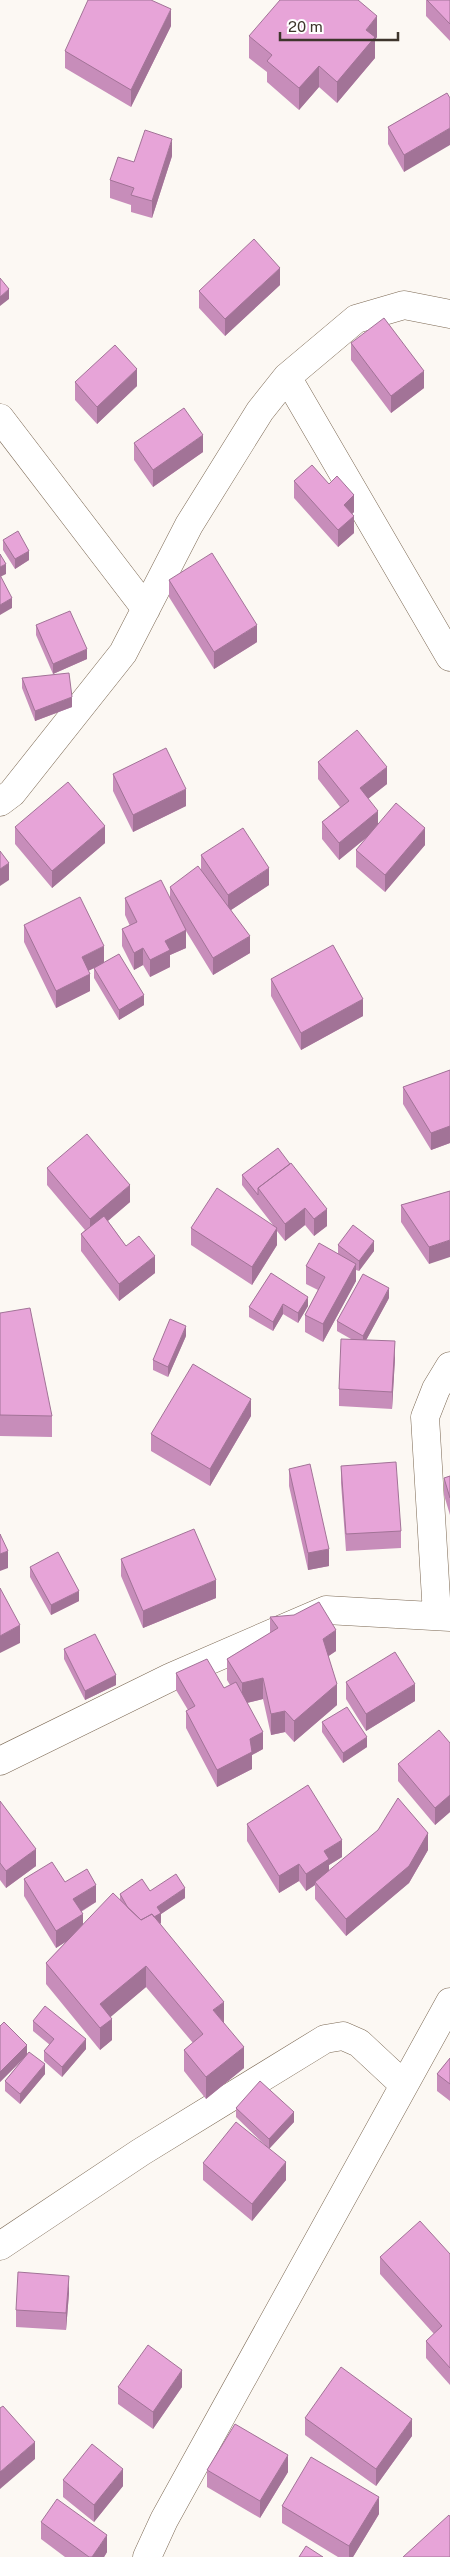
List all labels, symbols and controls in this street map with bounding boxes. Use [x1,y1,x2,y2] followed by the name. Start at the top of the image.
[280,10,398,42] scale bar
[288,18,323,35] text: 20 m

